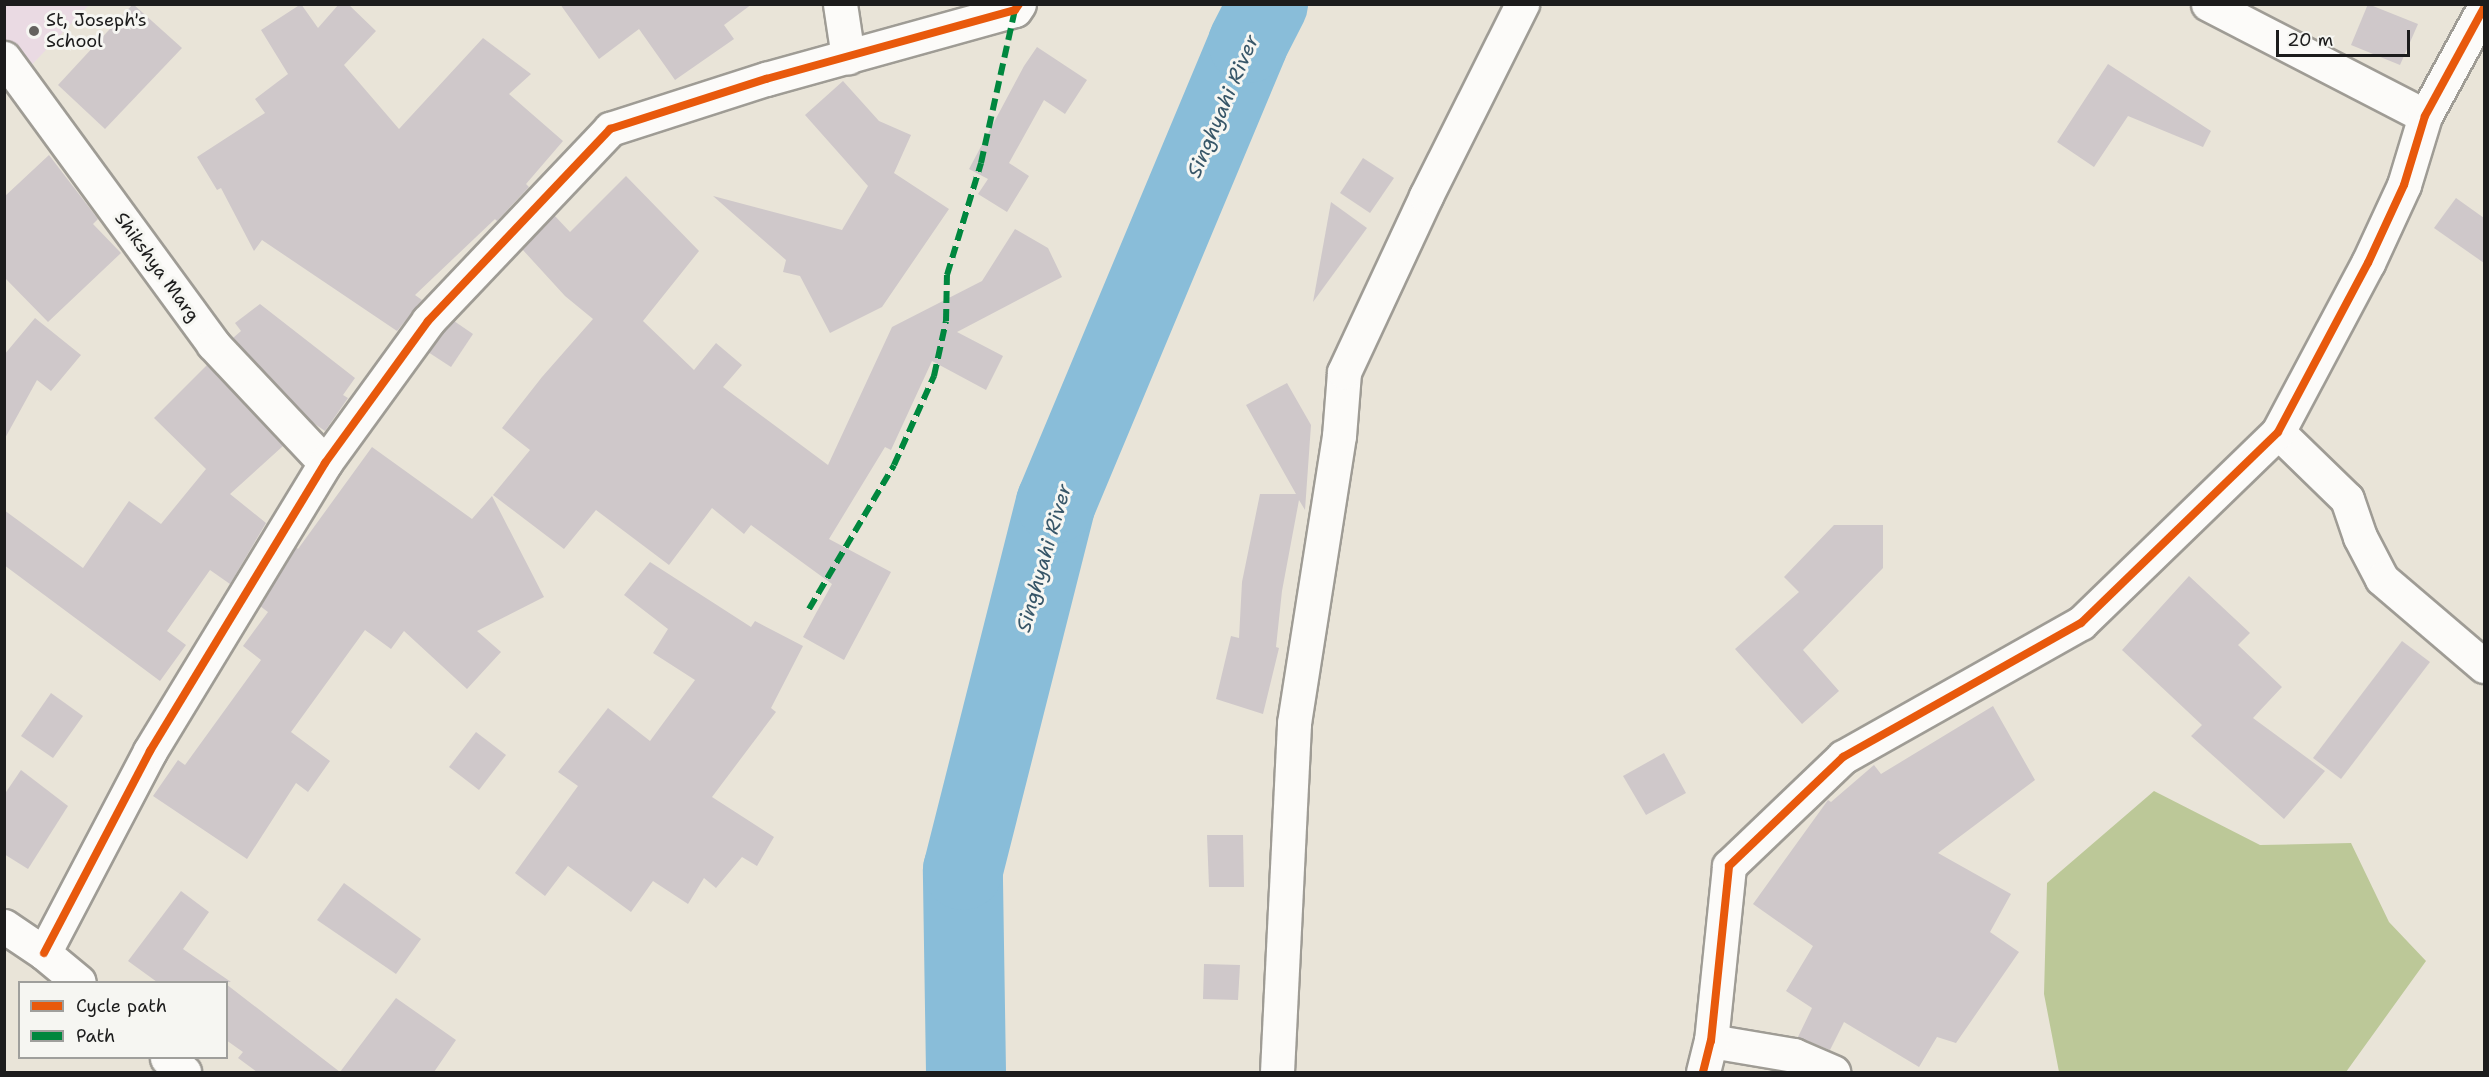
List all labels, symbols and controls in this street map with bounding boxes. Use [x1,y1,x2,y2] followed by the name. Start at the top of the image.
[46,10,147,52] place label: St, Joseph's School
[2279,18,2412,56] scale bar
[27,24,41,38] marker: St, Joseph's School
[2287,28,2333,52] text: 20 m
[1182,31,1264,181] water label: Singhyahi River
[110,208,204,326] street label: Shikshya Marg
[1011,481,1077,635] water label: Singhyahi River
[18,981,228,1059] legend
[76,994,167,1018] text: Cycle path
[76,1024,115,1048] text: Path

